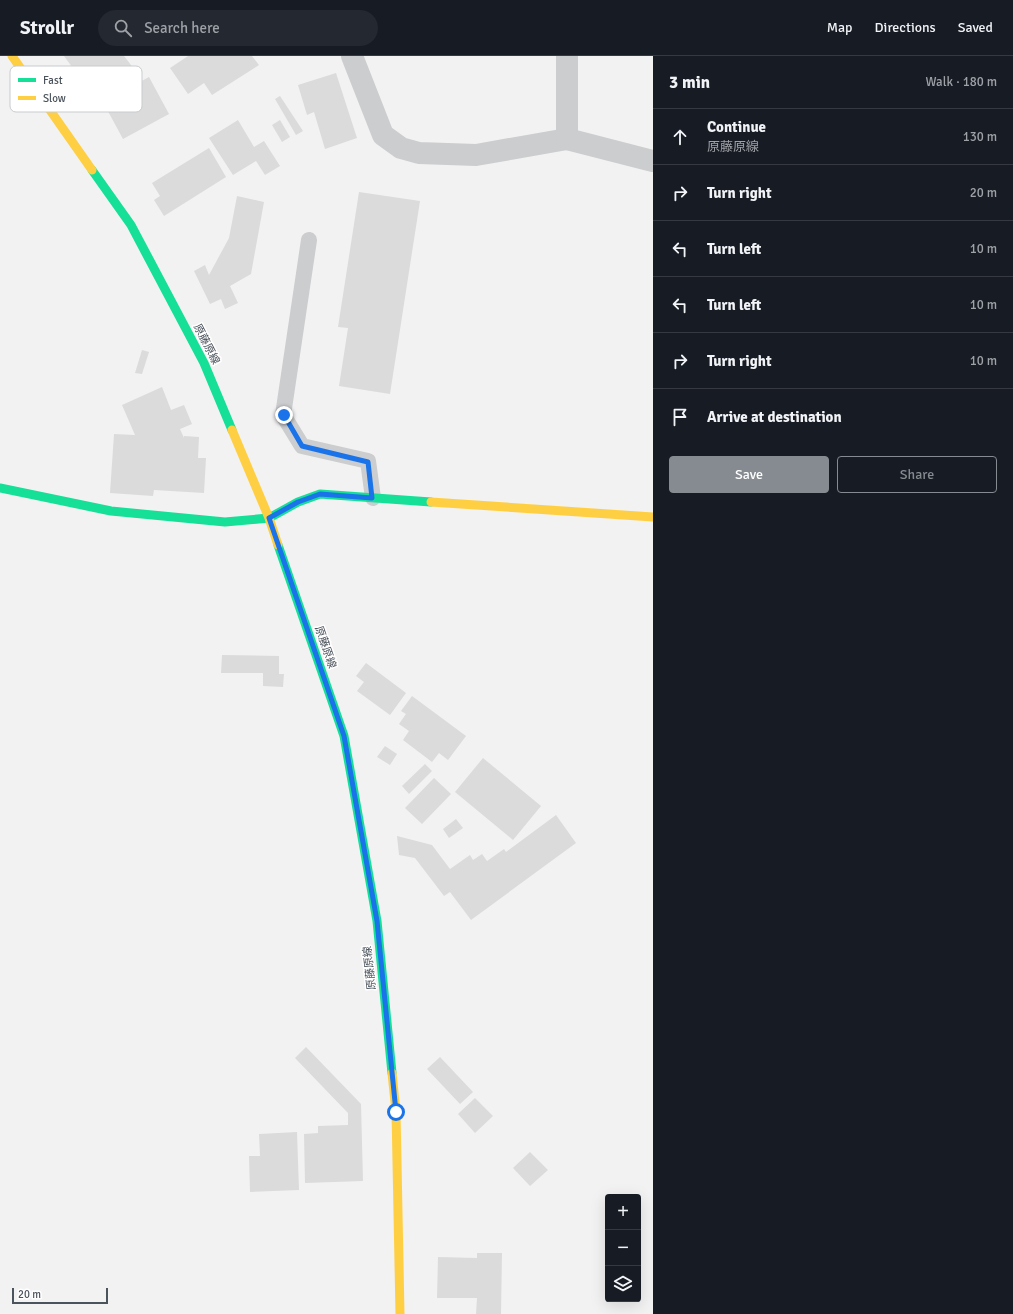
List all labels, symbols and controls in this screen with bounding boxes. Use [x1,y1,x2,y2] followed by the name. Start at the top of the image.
[98,10,378,46] search box
[20,16,74,40] text: Strollr
[112,17,134,39] icon: search
[144,19,220,37] text: Search here
[827,19,853,36] text: Map
[875,19,936,36] text: Directions
[958,19,993,36] text: Saved
[10,66,142,112] legend
[669,72,710,93] text: 3 min
[43,74,63,87] text: Fast
[926,74,997,90] text: Walk · 180 m
[43,92,66,105] text: Slow
[707,118,766,136] text: Continue
[669,126,691,148] icon: ahead
[963,129,997,145] text: 130 m
[707,139,759,155] text: 原藤原線
[669,182,691,204] icon: right
[707,184,772,202] text: Turn right
[970,185,997,201] text: 20 m
[669,238,691,260] icon: left
[707,240,761,258] text: Turn left
[970,241,997,257] text: 10 m
[669,294,691,316] icon: left
[707,296,761,314] text: Turn left
[970,297,997,313] text: 10 m
[191,322,222,367] street label: 原藤原線
[669,350,691,372] icon: right
[707,352,772,370] text: Turn right
[970,353,997,369] text: 10 m
[275,406,293,424] route end
[669,406,691,428] icon: arrive
[707,408,842,426] text: Arrive at destination
[669,456,829,493] button: Save
[837,456,997,493] button: Share
[312,624,339,670] street label: 原藤原線
[361,945,378,991] street label: 原藤原線
[387,1103,405,1121] route start
[605,1194,641,1302] map controls
[605,1194,641,1230] button: +
[605,1230,641,1266] button: −
[605,1266,641,1302] button: layers
[12,1286,108,1305] scale bar
[18,1288,41,1301] text: 20 m

